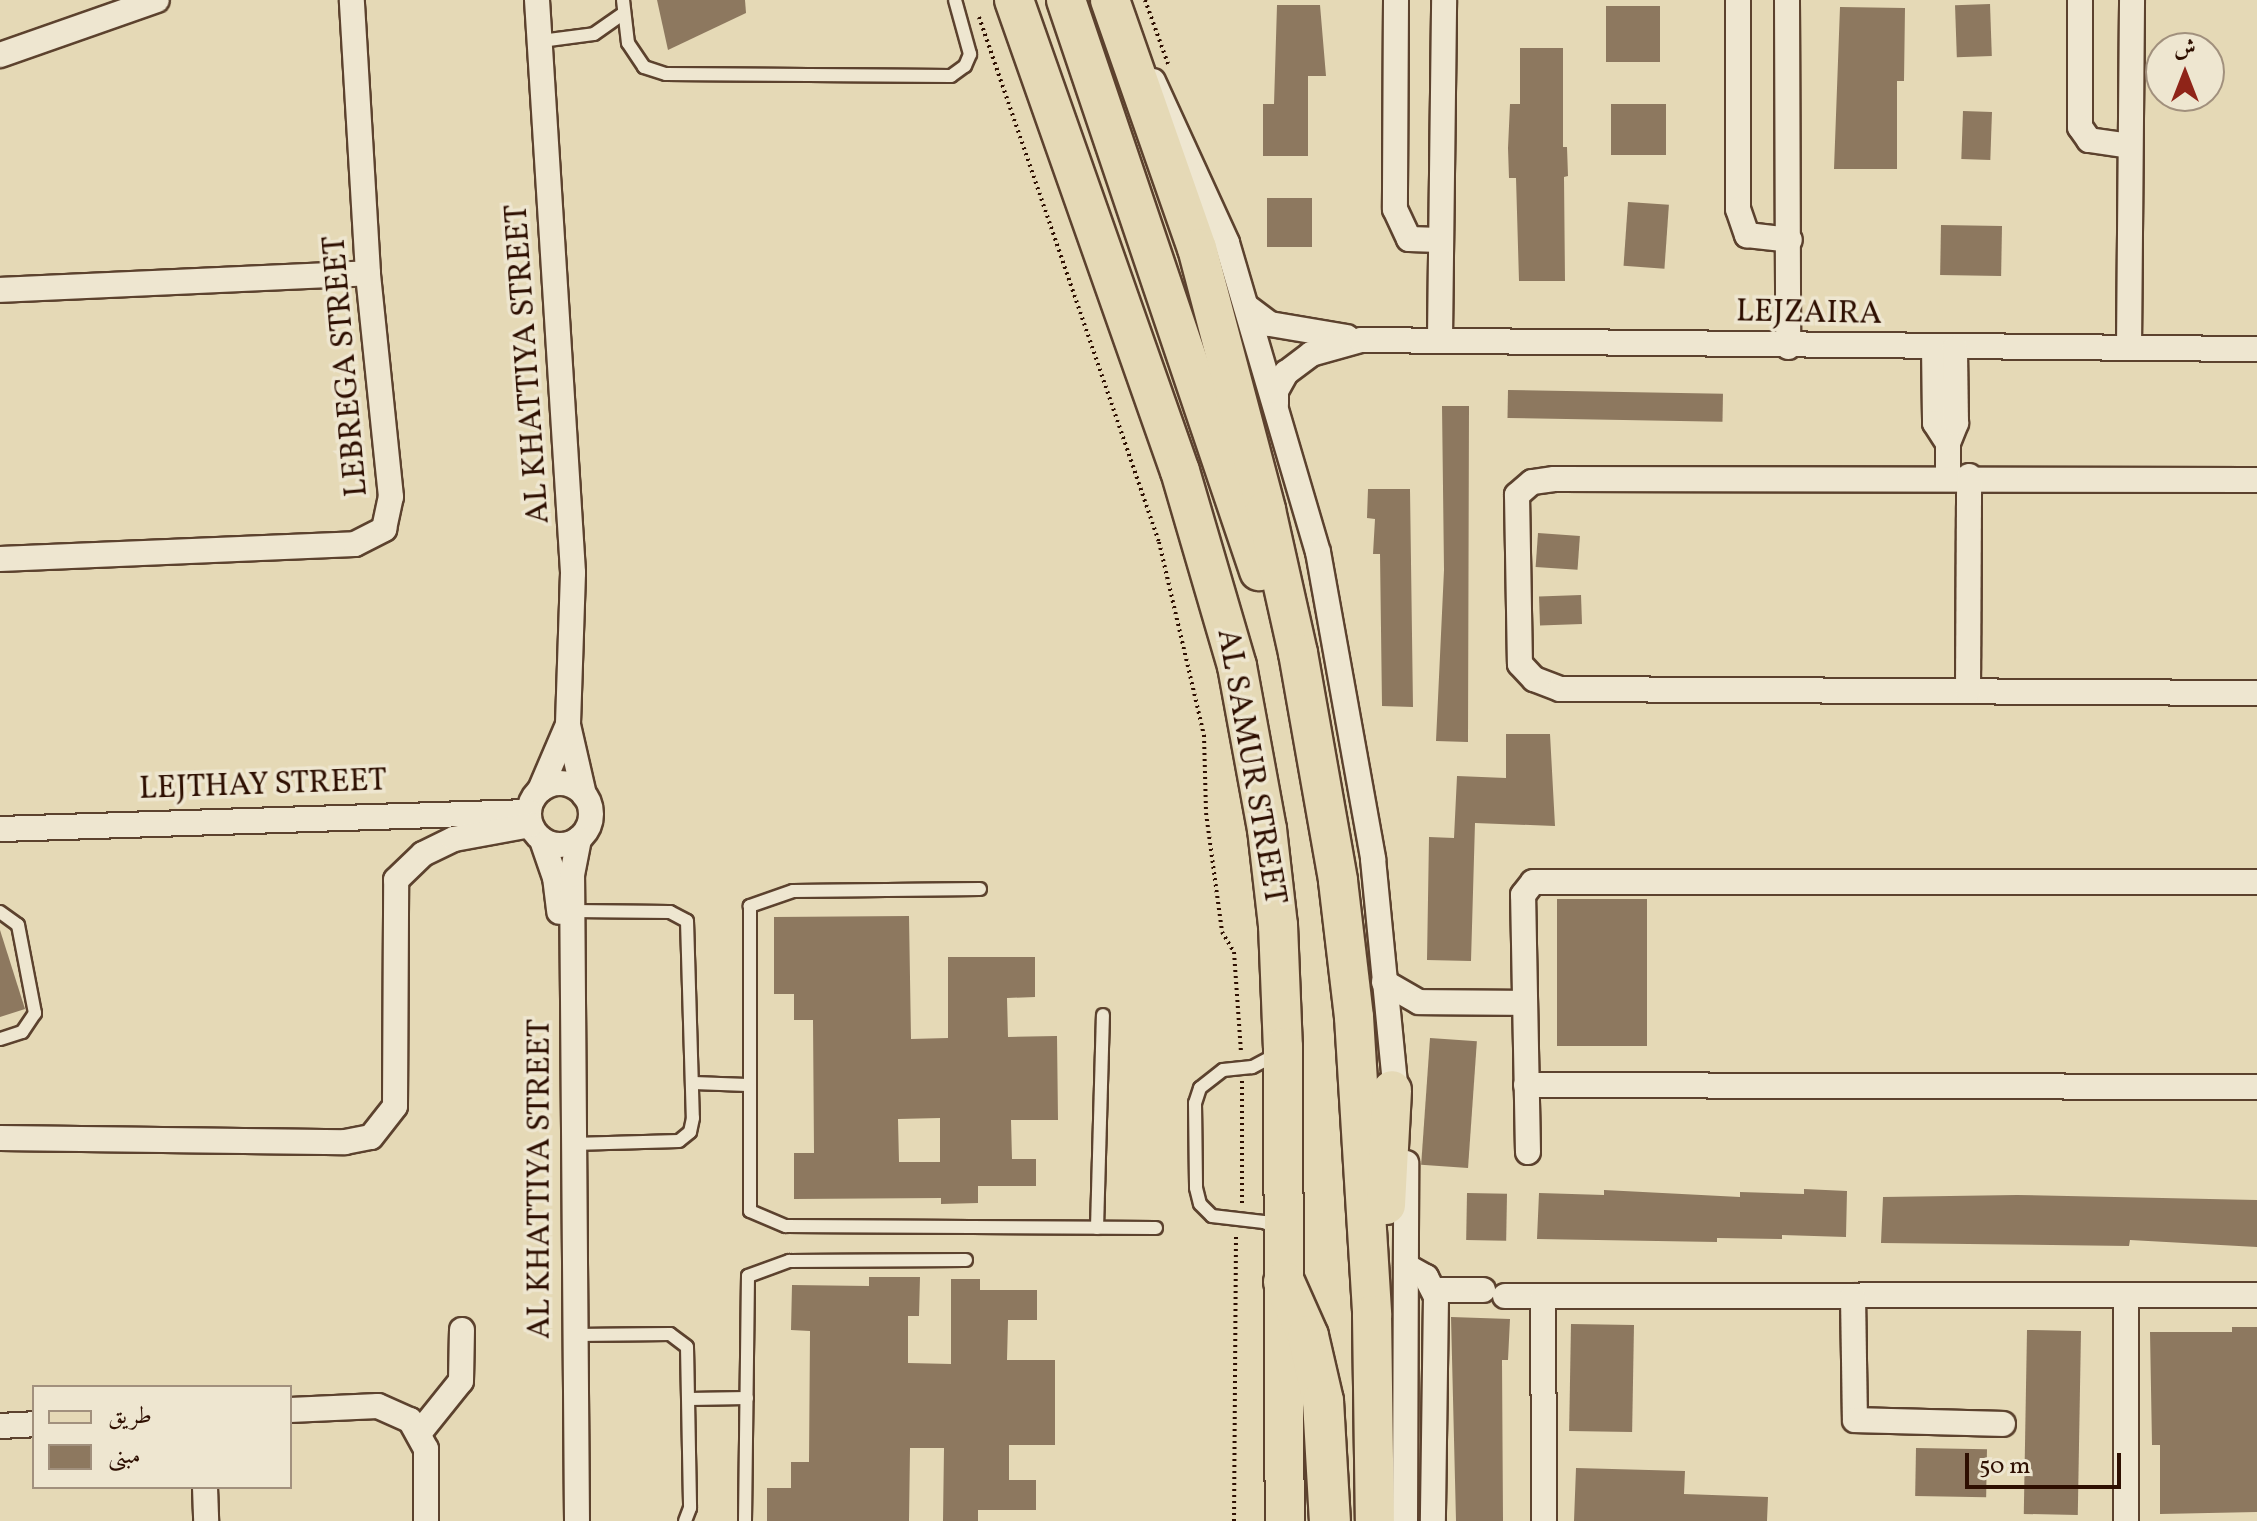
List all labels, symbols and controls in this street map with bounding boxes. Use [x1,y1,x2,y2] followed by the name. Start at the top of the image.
[2145,32,2225,112] north arrow
[2174,34,2196,65] text: ش
[499,203,559,525] street label: AL KHATTIYA STREET
[316,234,378,498] street label: LEBREGA STREET
[1736,294,1882,334] street label: LEJZAIRA
[1207,626,1293,908] street label: AL SAMUR STREET
[138,762,388,810] street label: LEJTHAY STREET
[522,1019,560,1339] street label: AL KHATTIYA STREET
[32,1385,292,1489] legend
[108,1400,152,1434] text: طريق
[1969,1437,2125,1487] scale bar
[108,1440,141,1474] text: مبنى
[1979,1450,2031,1484] text: 50 m

